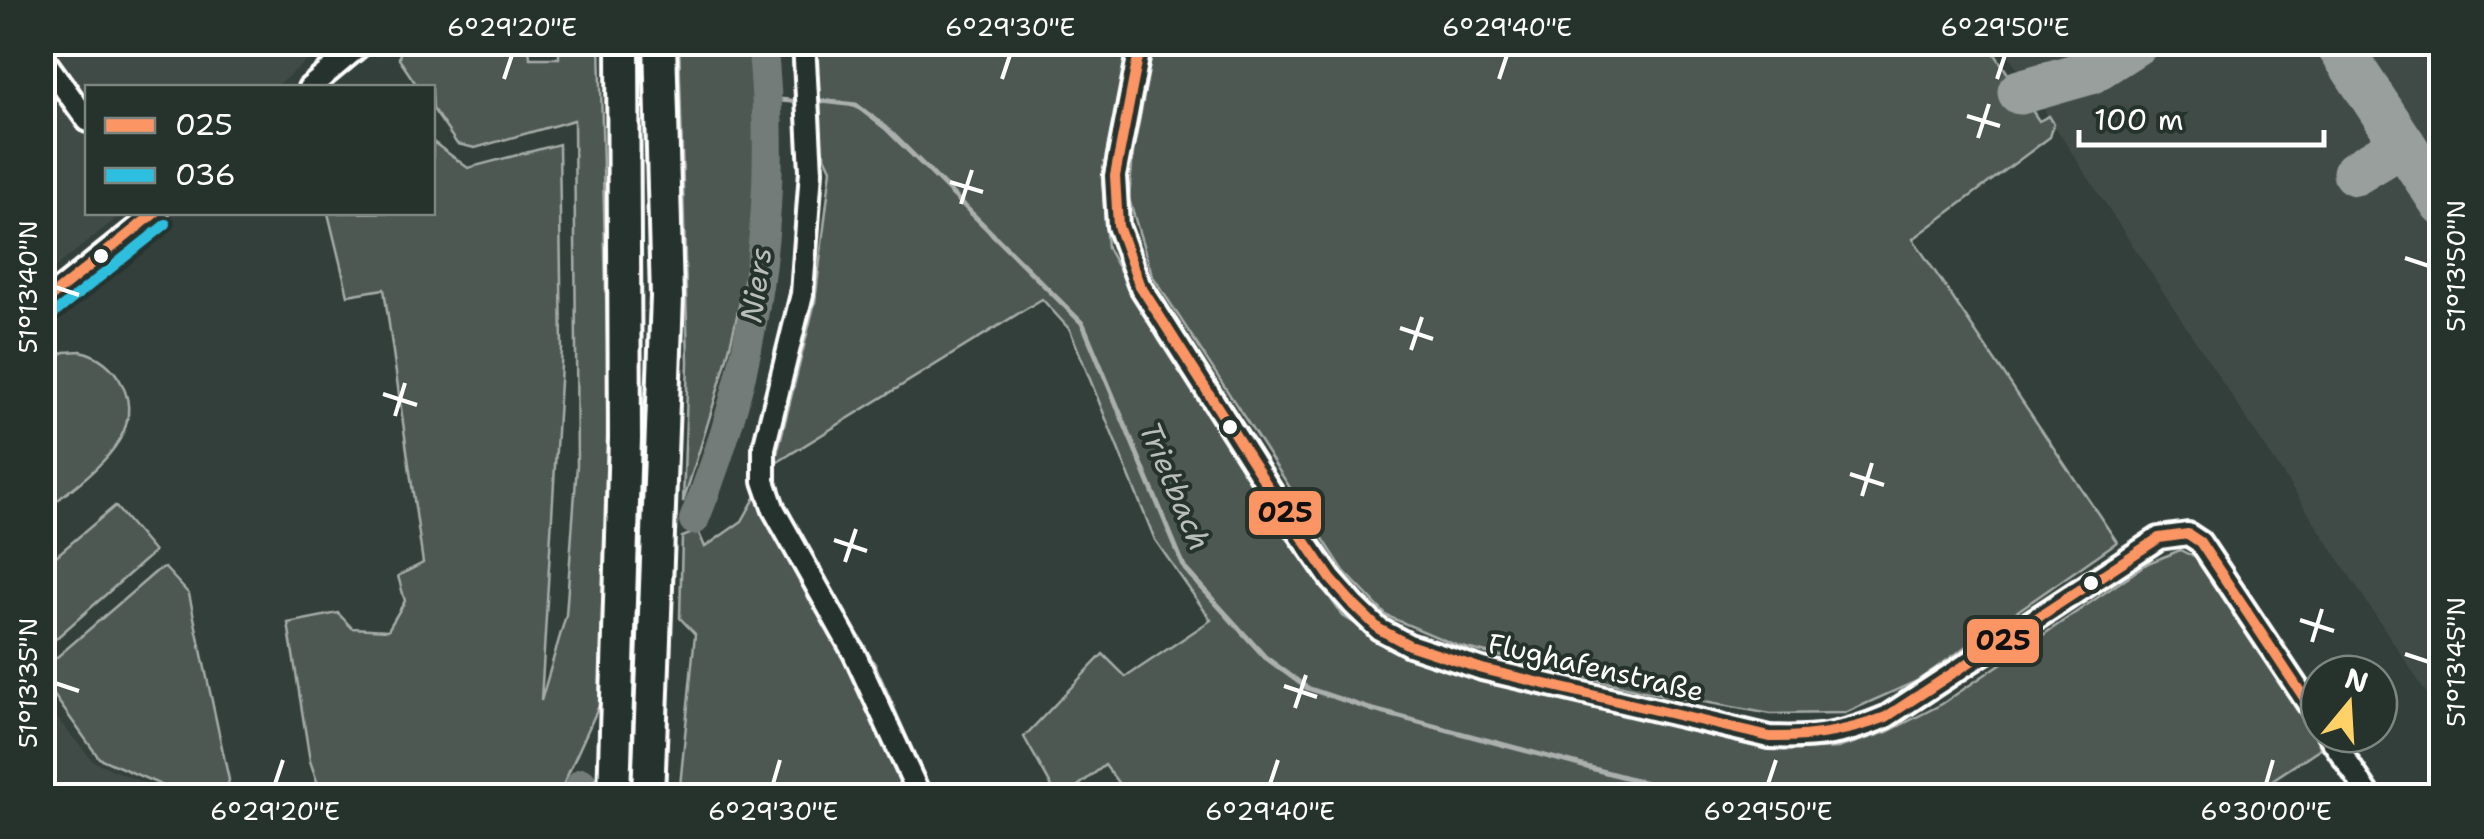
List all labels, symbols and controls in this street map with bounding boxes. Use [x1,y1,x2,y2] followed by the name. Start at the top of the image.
[447,10,577,44] text: 6°29'20"E
[945,10,1075,44] text: 6°29'30"E
[1442,10,1572,44] text: 6°29'40"E
[1941,10,2069,44] text: 6°29'50"E
[85,85,435,215] legend
[2079,85,2324,147] scale bar
[2094,99,2184,140] text: 100 m
[175,104,233,145] text: 025
[175,154,236,195] text: 036
[2439,200,2473,332] text: 51°13'50"N
[11,220,45,354] text: 51°13'40"N
[730,245,782,325] water label: Niers
[91,246,111,266] unlabelled marker
[1130,415,1220,557] water label: Trietbach
[1220,417,1240,437] unlabelled marker
[1247,489,1323,537] line badge: 025
[1257,493,1313,531] text: 025
[2081,573,2101,593] unlabelled marker
[2439,597,2473,727] text: 51°13'45"N
[1965,617,2041,665] line badge: 025
[11,618,45,748] text: 51°13'35"N
[1975,621,2031,659] text: 025
[1484,624,1708,710] street label: Flughafenstraße
[2299,654,2399,754] north arrow
[2340,659,2373,702] text: N
[210,794,340,828] text: 6°29'20"E
[708,794,838,828] text: 6°29'30"E
[1205,794,1335,828] text: 6°29'40"E
[1704,794,1832,828] text: 6°29'50"E
[2200,794,2332,828] text: 6°30'00"E

